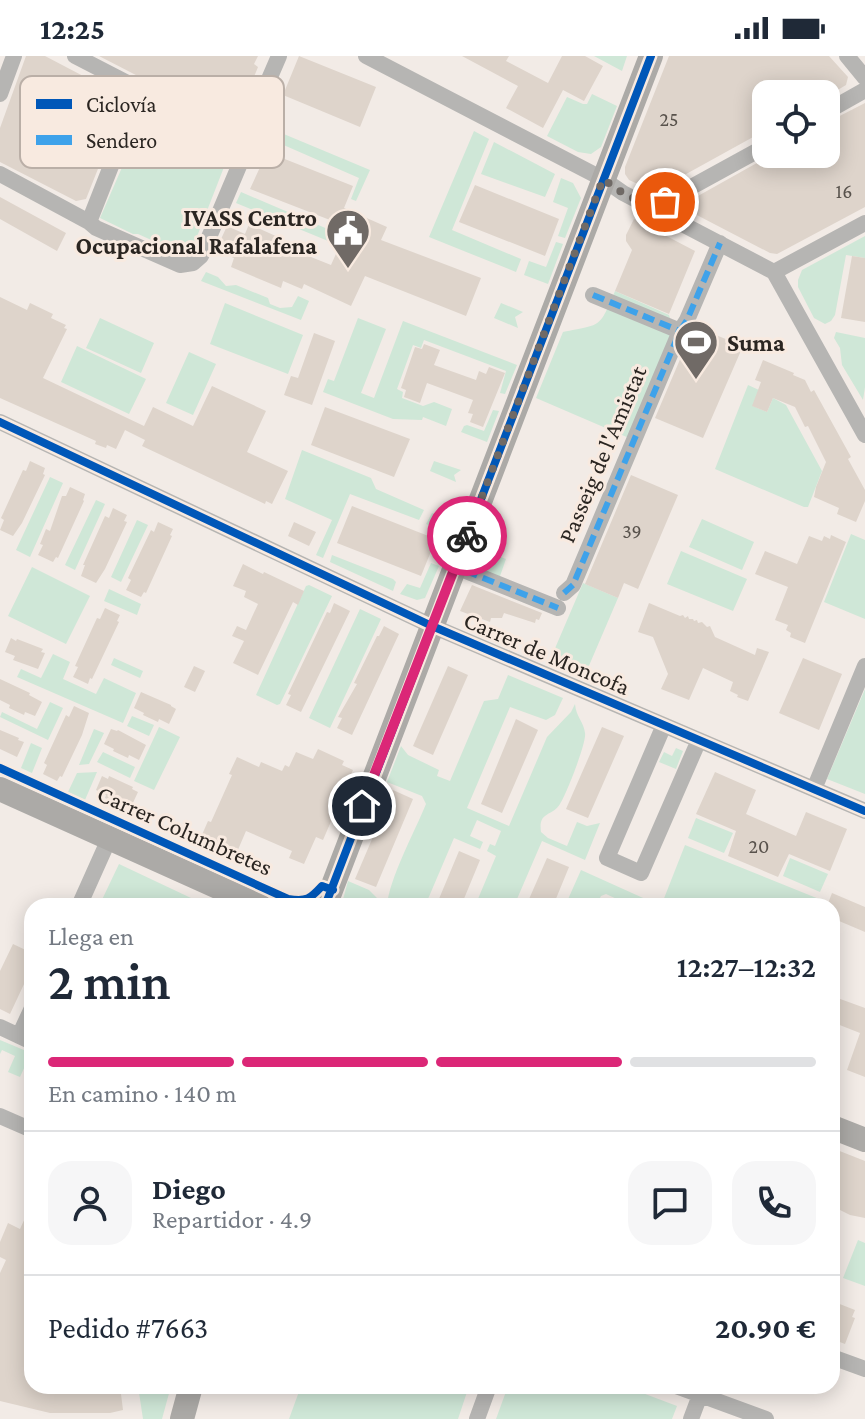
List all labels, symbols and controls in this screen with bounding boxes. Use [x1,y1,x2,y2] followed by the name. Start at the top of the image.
[40,12,105,45] text: 12:25
[20,76,284,168] legend
[752,80,840,168] map controls
[752,80,840,168] button: locate
[86,92,157,117] text: Ciclovía
[660,108,678,130] house number: 25
[86,128,157,153] text: Sendero
[631,168,699,236] pin
[643,180,687,224] icon: bag
[836,180,852,202] house number: 16
[75,204,317,259] place label: IVASS Centro Ocupacional Rafalafena
[324,207,372,270] public building icon: IVASS Centro Ocupacional Rafalafena
[672,318,720,381] sports icon: Suma
[727,329,785,356] place label: Suma
[553,361,652,546] street label: Passeig de l'Amistat
[427,496,507,576] courier
[445,514,489,558] icon: bike
[622,520,642,542] house number: 39
[460,606,634,700] street label: Carrer de Moncofa
[328,772,396,840] pin
[94,779,276,881] street label: Carrer Columbretes
[340,784,384,828] icon: home
[749,835,769,857] house number: 20
[48,922,134,951] text: Llega en
[677,950,816,983] text: 12:27–12:32
[48,952,171,1010] text: 2 min
[48,1079,237,1108] text: En camino · 140 m
[48,1161,132,1245] button: person
[628,1161,712,1245] button: chat
[732,1161,816,1245] button: phone
[152,1172,226,1205] text: Diego
[152,1205,312,1234] text: Repartidor · 4.9
[48,1311,208,1344] text: Pedido #7663
[715,1311,816,1344] text: 20.90 €

